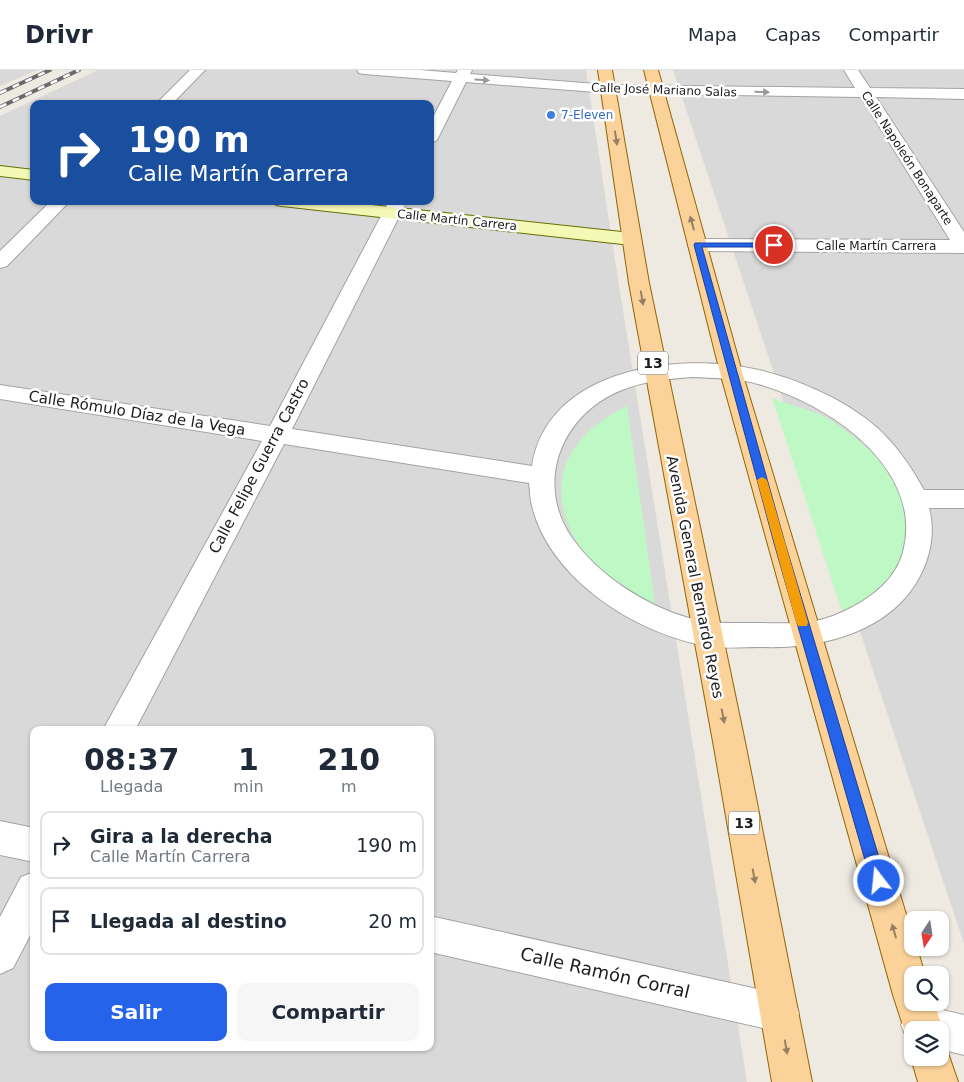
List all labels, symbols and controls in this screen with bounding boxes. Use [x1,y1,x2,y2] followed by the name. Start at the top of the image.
[25,21,92,49] text: Drivr
[688,24,737,45] text: Mapa
[765,24,821,45] text: Capas
[849,24,939,45] text: Compartir
[475,76,491,84] one-way arrow
[591,80,737,100] street label: Calle José Mariano Salas
[755,88,771,96] one-way arrow
[858,88,956,228] street label: Calle Napoleón Bonaparte
[561,108,613,122] place label: 7-Eleven
[545,109,557,121] marker: 7-Eleven
[45,120,110,185] icon: right
[128,120,250,160] text: 190 m
[612,130,620,146] one-way arrow
[128,161,349,186] text: Calle Martín Carrera
[396,207,518,233] street label: Calle Martín Carrera
[688,216,696,231] one-way arrow
[753,224,795,266] pin
[760,231,788,259] icon: arrive
[816,239,936,253] street label: Calle Martín Carrera
[638,290,646,306] one-way arrow
[638,352,668,374] road number: 13
[205,375,313,557] street label: Calle Felipe Guerra Castro
[27,387,247,439] street label: Calle Rómulo Díaz de la Vega
[663,454,727,700] street label: Avenida General Bernardo Reyes
[720,709,728,725] one-way arrow
[84,742,179,777] text: 08:37
[238,742,259,777] text: 1
[317,742,380,777] text: 210
[100,777,163,796] text: Llegada
[233,777,264,796] text: min
[341,777,357,796] text: m
[729,811,759,834] road number: 13
[90,825,273,847] text: Gira a la derecha
[47,831,75,859] icon: right
[356,834,417,856] text: 190 m
[90,847,251,866] text: Calle Martín Carrera
[852,854,904,906] position arrow
[750,868,758,884] one-way arrow
[47,907,75,935] icon: arrive
[90,910,287,932] text: Llegada al destino
[368,910,417,932] text: 20 m
[904,911,949,956] north arrow
[904,911,949,1066] map controls
[889,924,897,939] one-way arrow
[518,943,692,1002] street label: Calle Ramón Corral
[904,966,949,1011] button: search
[45,983,227,1041] button: Salir
[237,983,419,1041] button: Compartir
[904,1021,949,1066] button: layers
[782,1040,790,1056] one-way arrow

